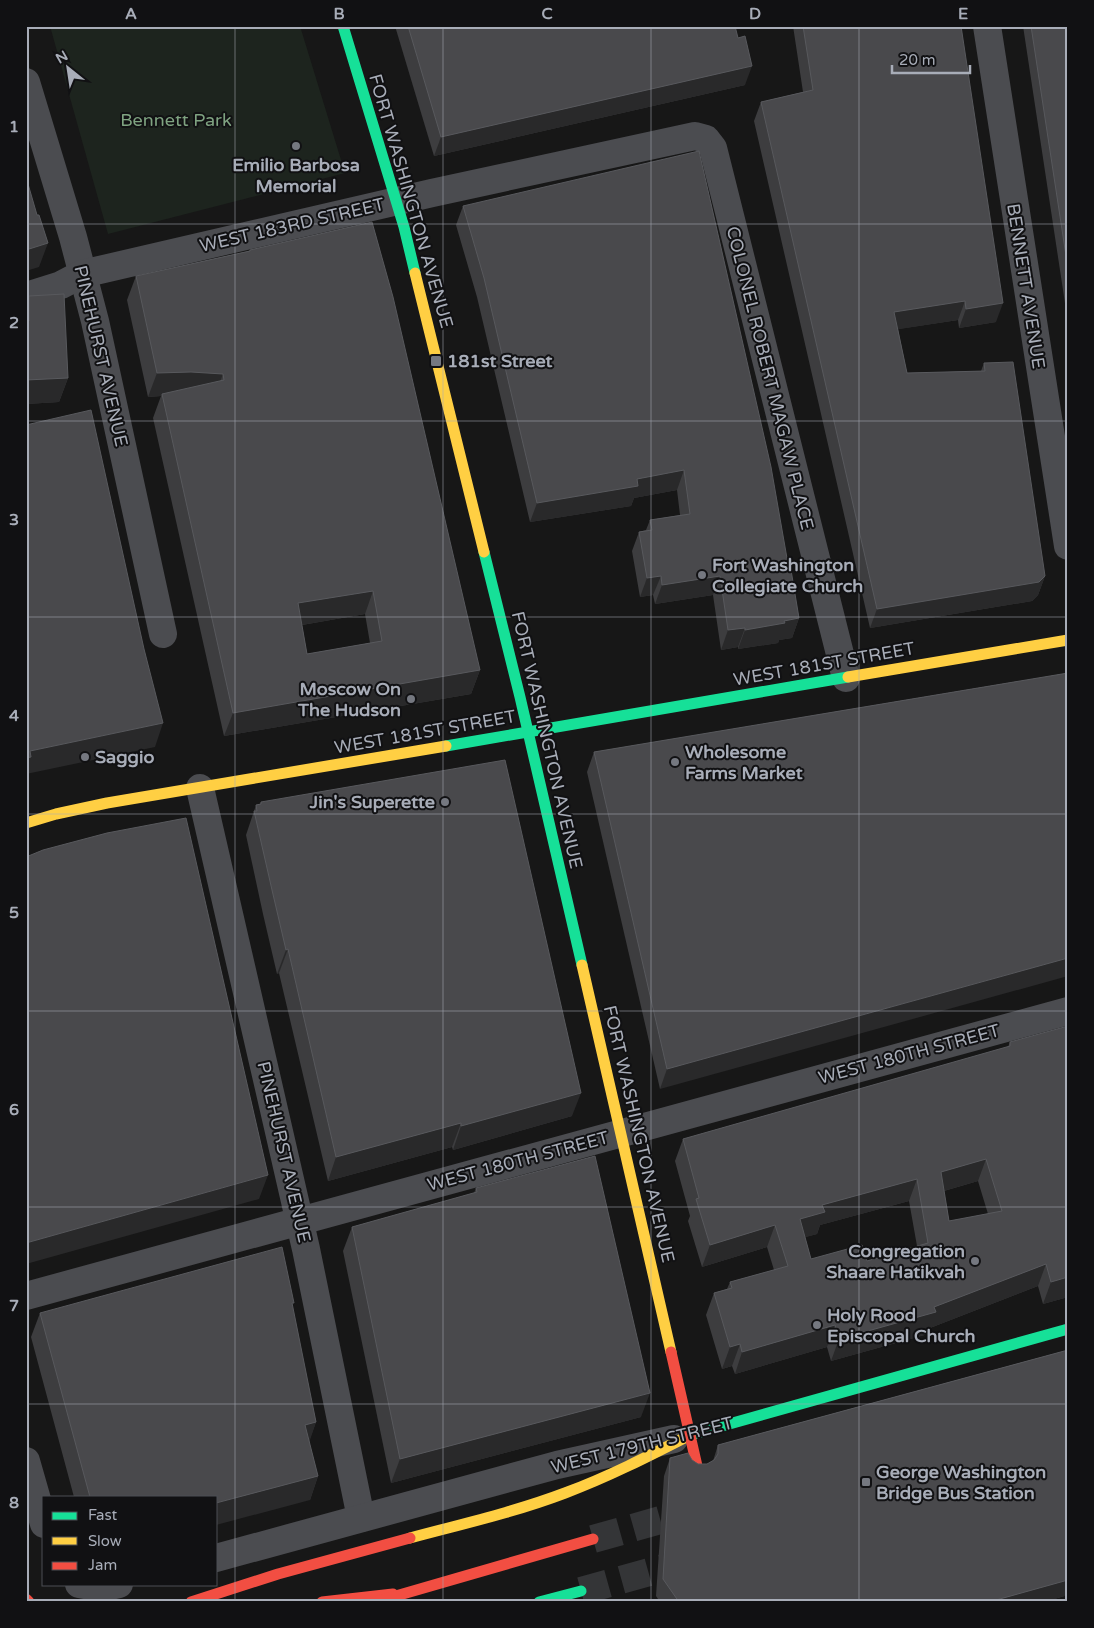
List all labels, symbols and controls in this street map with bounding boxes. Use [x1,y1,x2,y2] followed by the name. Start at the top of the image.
[125,4,137,24] text: A
[333,4,345,24] text: B
[541,4,553,24] text: C
[749,4,761,24] text: D
[958,4,968,24] text: E
[42,42,92,92] north arrow
[892,42,969,74] scale bar
[53,47,71,67] text: N
[899,51,936,69] text: 20 m
[364,71,458,331] street label: FORT WASHINGTON AVENUE
[120,109,232,131] park label: Bennett Park
[9,117,19,137] text: 1
[290,140,302,152] marker: Emilio Barbosa Memorial
[232,154,360,197] place label: Emilio Barbosa Memorial
[198,193,386,257] street label: WEST 183RD STREET
[1002,202,1050,370] street label: BENNETT AVENUE
[722,224,818,532] street label: COLONEL ROBERT MAGAW PLACE
[69,263,133,449] street label: PINEHURST AVENUE
[9,313,19,333] text: 2
[447,350,553,372] place label: 181st Street
[429,354,443,368] marker: 181st Street
[9,510,19,530] text: 3
[712,554,863,597] place label: Fort Washington Collegiate Church
[696,569,708,581] marker: Fort Washington Collegiate Church
[507,609,587,871] street label: FORT WASHINGTON AVENUE
[732,637,916,691] street label: WEST 181ST STREET
[297,678,401,721] place label: Moscow On The Hudson
[405,693,417,705] marker: Moscow On The Hudson
[333,705,517,759] street label: WEST 181ST STREET
[9,706,19,726] text: 4
[685,741,803,784] place label: Wholesome Farms Market
[95,746,154,768] place label: Saggio
[79,751,91,763] marker: Saggio
[669,756,681,768] marker: Wholesome Farms Market
[309,791,435,813] place label: Jin's Superette
[439,796,451,808] marker: Jin's Superette
[9,903,19,923] text: 5
[599,1003,679,1265] street label: FORT WASHINGTON AVENUE
[816,1019,1002,1089] street label: WEST 180TH STREET
[252,1059,316,1245] street label: PINEHURST AVENUE
[9,1100,19,1120] text: 6
[425,1126,611,1196] street label: WEST 180TH STREET
[826,1240,965,1283] place label: Congregation Shaare Hatikvah
[969,1255,981,1267] marker: Congregation Shaare Hatikvah
[9,1296,19,1316] text: 7
[827,1304,975,1347] place label: Holy Rood Episcopal Church
[811,1319,823,1331] marker: Holy Rood Episcopal Church
[549,1412,735,1478] street label: WEST 179TH STREET
[876,1461,1046,1504] place label: George Washington Bridge Bus Station
[860,1476,872,1488] marker: George Washington Bridge Bus Station
[9,1493,19,1513] text: 8
[42,1496,218,1586] legend
[88,1506,118,1524] text: Fast
[88,1532,122,1550] text: Slow
[88,1556,117,1574] text: Jam

